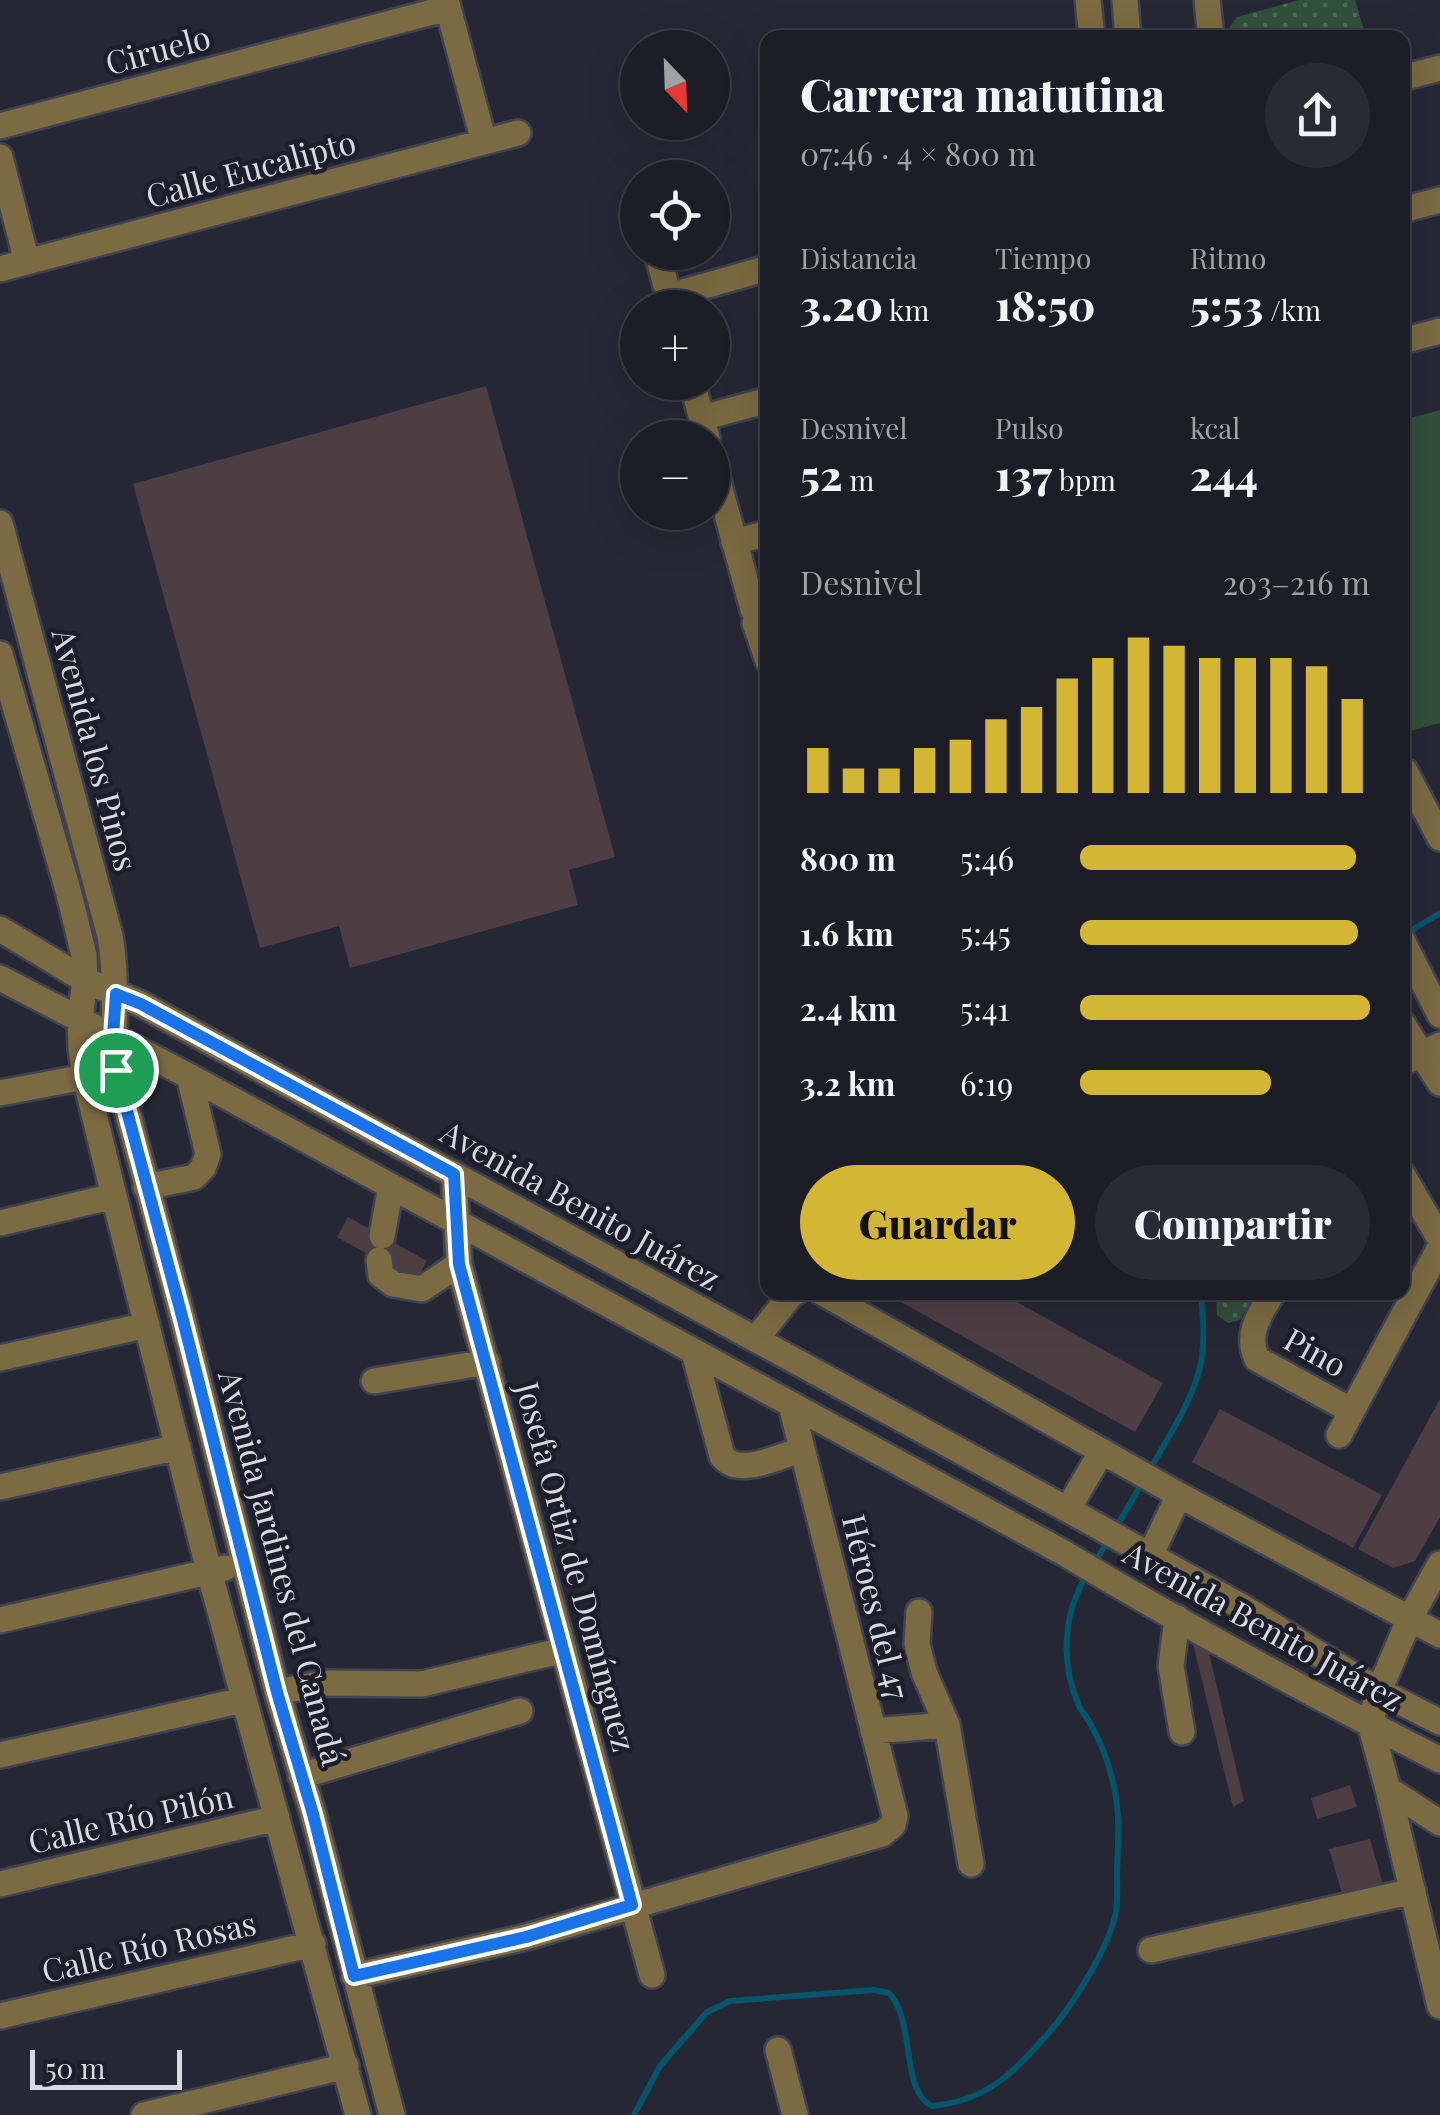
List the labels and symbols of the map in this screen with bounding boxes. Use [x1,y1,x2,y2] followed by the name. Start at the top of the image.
[100,14,214,83] street label: Ciruelo
[620,30,730,140] north arrow
[141,119,360,216] street label: Calle Eucalipto
[43,623,149,875] street label: Avenida los Pinos
[74,1028,159,1113] pin
[433,1109,729,1299] street label: Avenida Benito Juárez
[1277,1316,1355,1385] street label: Pino
[210,1364,357,1769] street label: Avenida Jardines del Canadá
[507,1376,647,1756] street label: Josefa Ortiz de Domínguez
[834,1509,921,1703] street label: Héroes del 47
[1116,1530,1412,1720] street label: Avenida Benito Juárez
[24,1773,237,1862] street label: Calle Río Pilón
[37,1900,260,1991] street label: Calle Río Rosas
[30,2045,182,2090] scale bar

